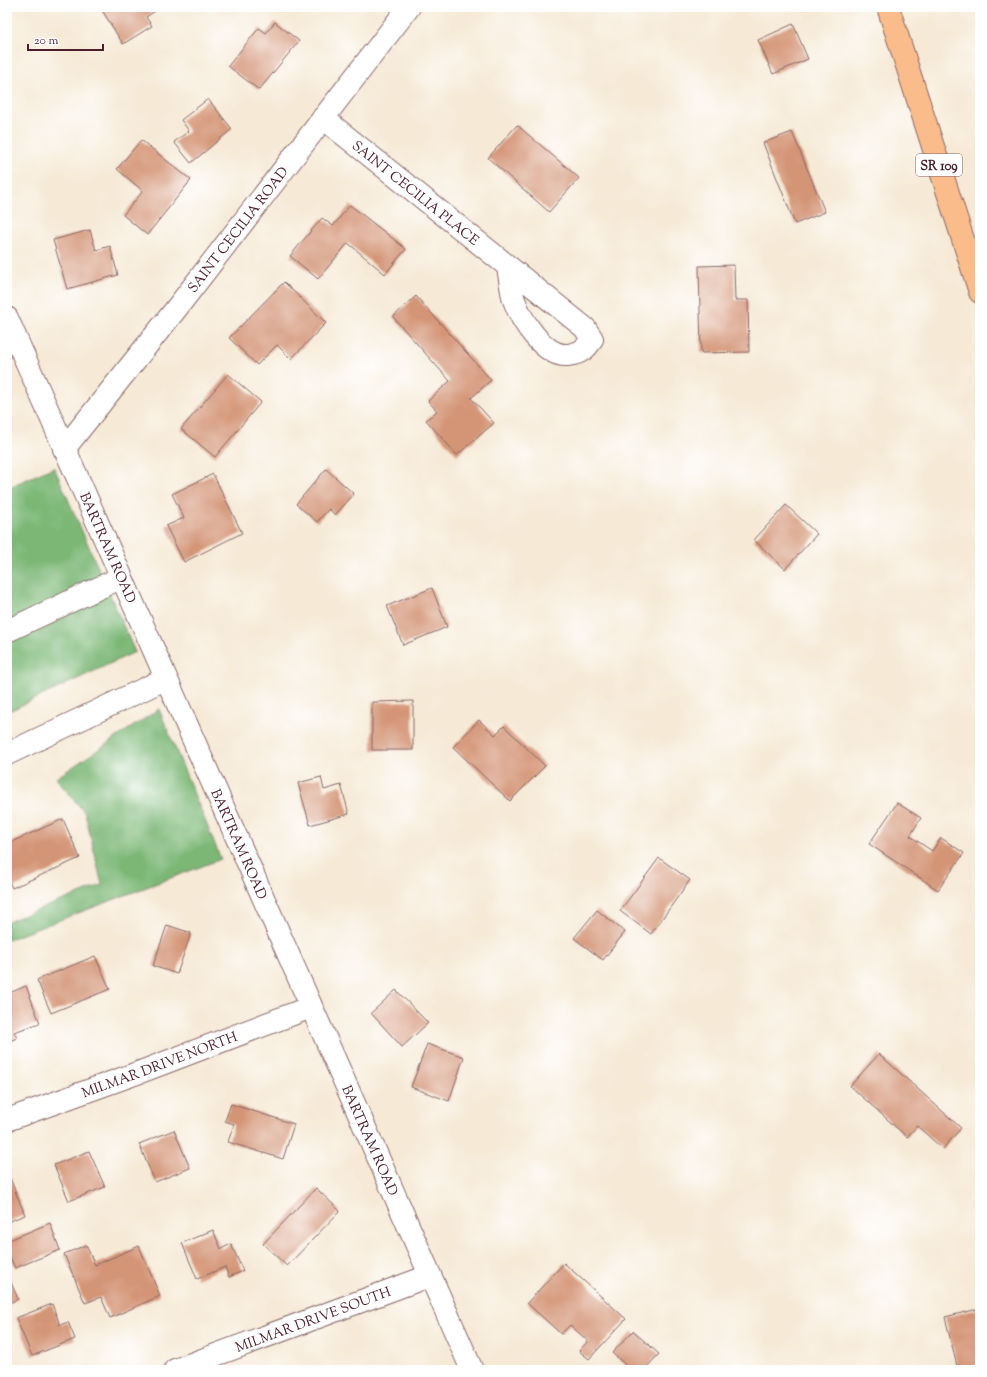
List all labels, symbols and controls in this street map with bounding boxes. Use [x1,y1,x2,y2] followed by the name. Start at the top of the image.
[28,26,103,52] scale bar
[34,32,59,50] text: 20 m
[347,137,483,251] street label: SAINT CECILIA PLACE
[916,154,962,176] road number: SR 109
[184,163,294,298] street label: SAINT CECILIA ROAD
[73,490,140,607] street label: BARTRAM ROAD
[204,786,271,903] street label: BARTRAM ROAD
[79,1028,240,1104] street label: MILMAR DRIVE NORTH
[335,1083,402,1200] street label: BARTRAM ROAD
[233,1283,394,1359] street label: MILMAR DRIVE SOUTH

